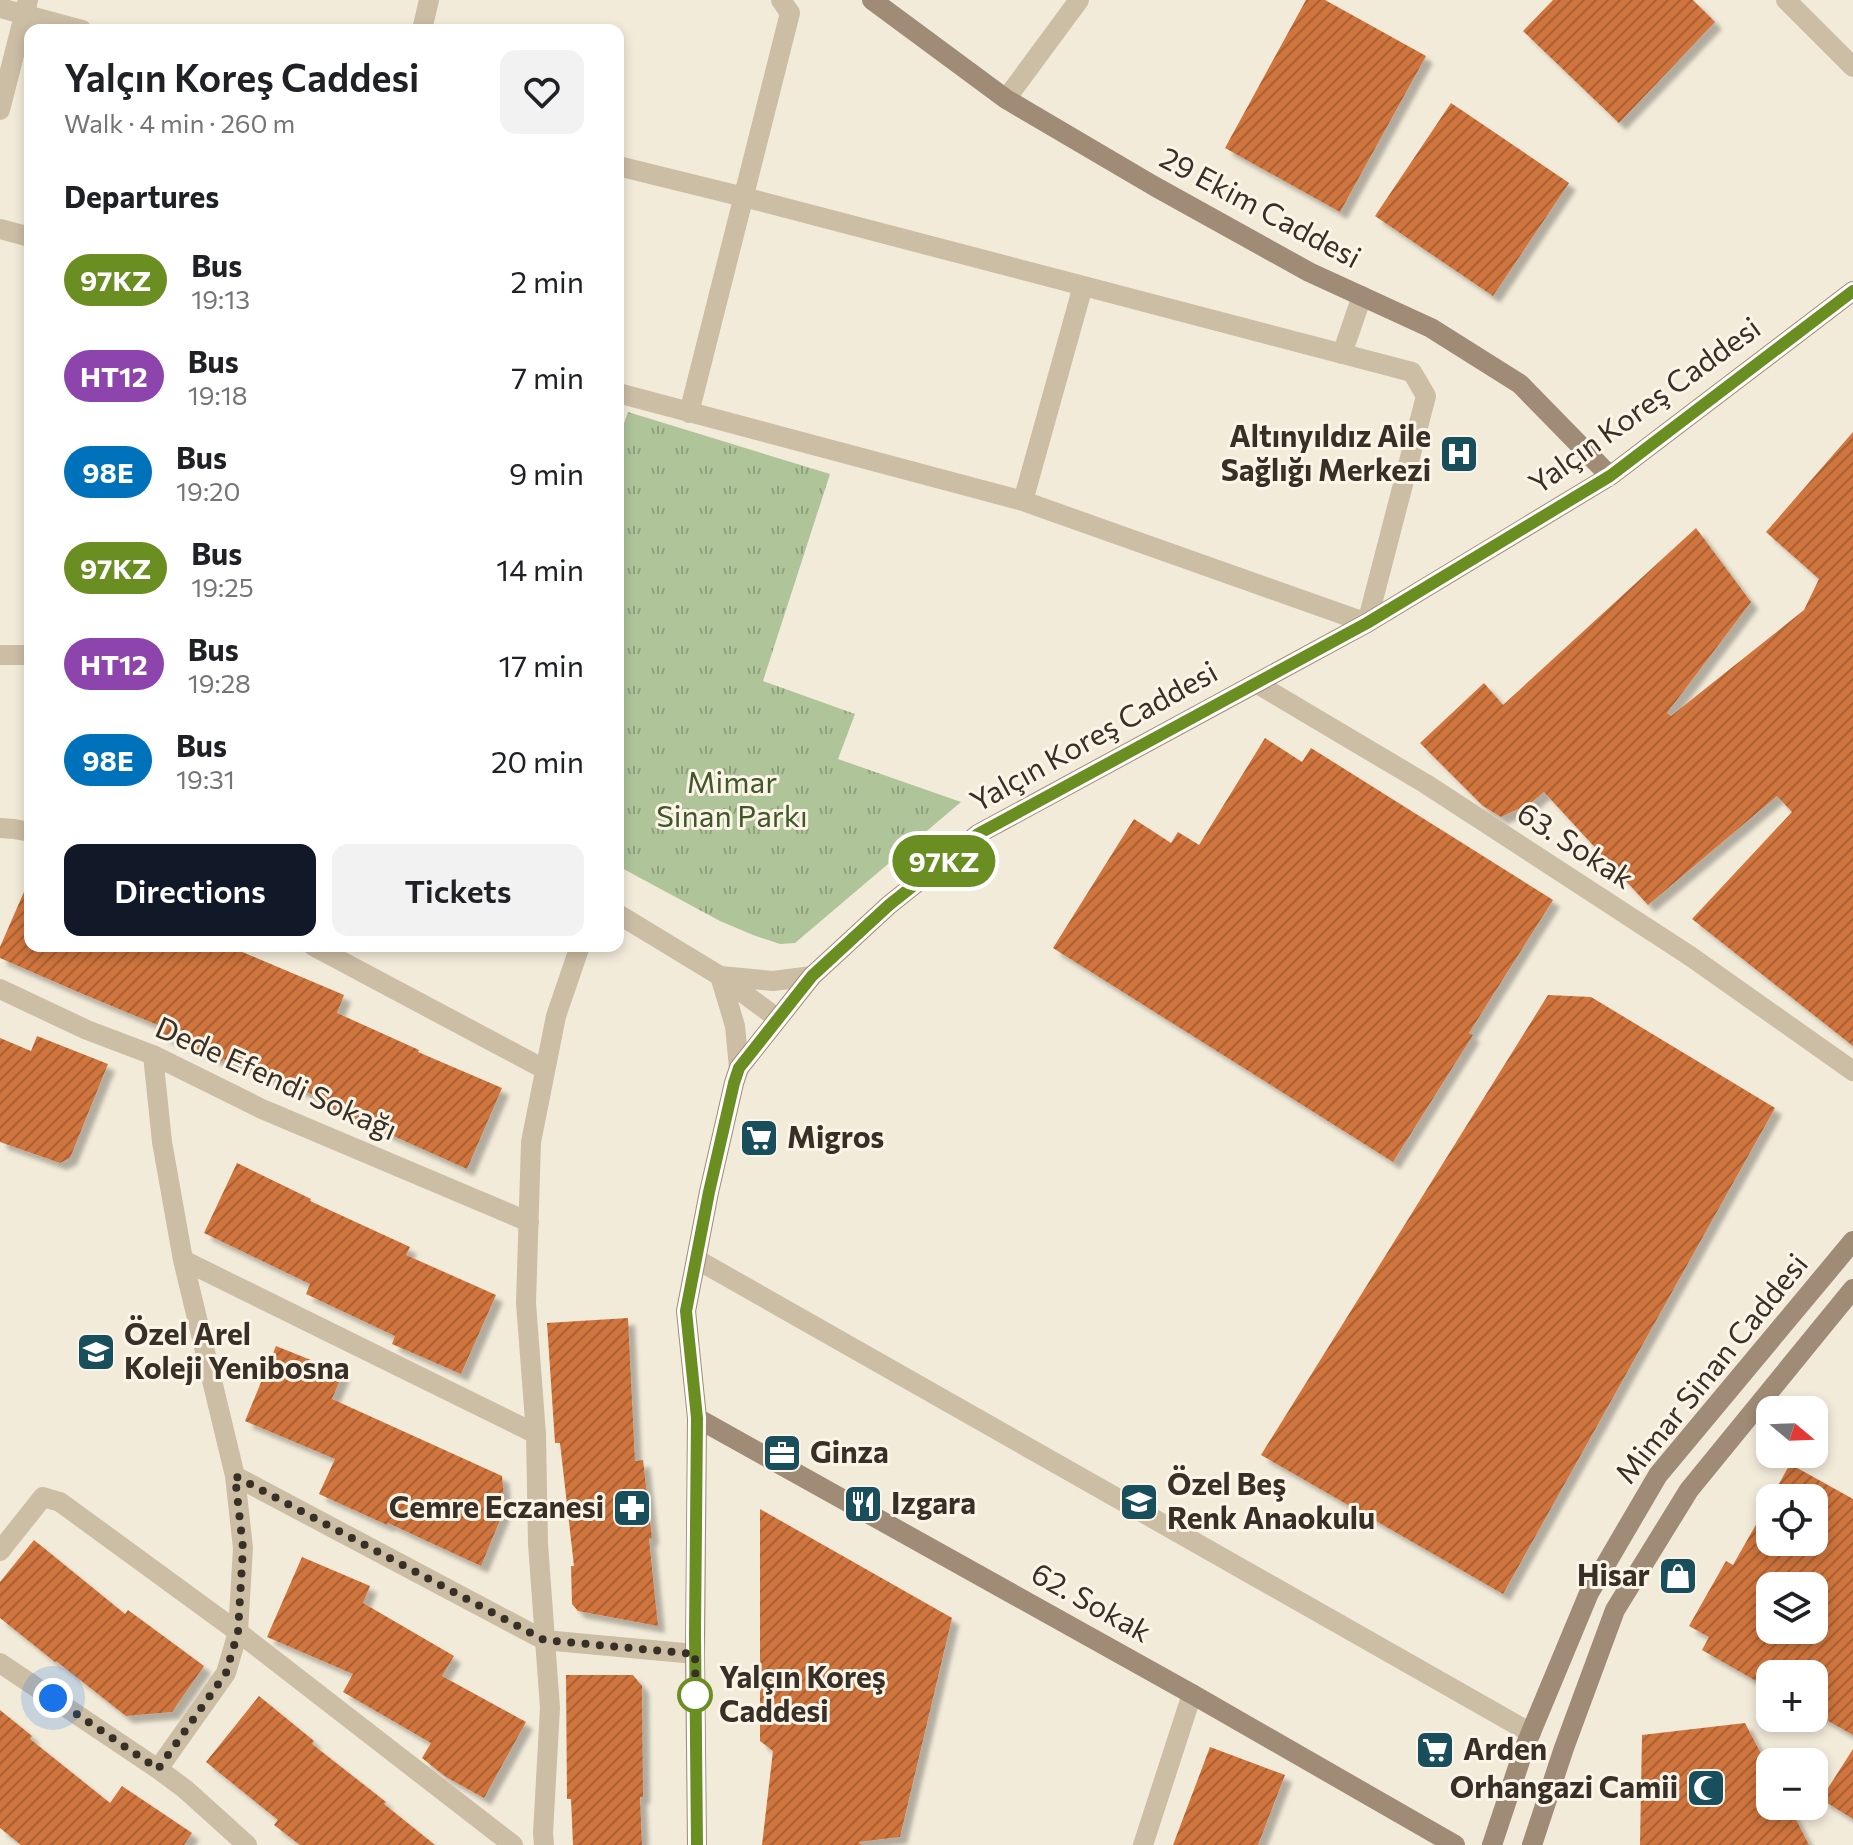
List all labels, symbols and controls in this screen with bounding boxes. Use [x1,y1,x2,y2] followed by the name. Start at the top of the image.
[500,50,584,134] button: heart
[64,53,419,100] text: Yalçın Koreş Caddesi
[64,107,295,138] text: Walk · 4 min · 260 m
[1154,137,1368,274] street label: 29 Ekim Caddesi
[64,177,219,214] text: Departures
[191,246,242,283] text: Bus
[511,262,584,299] text: 2 min
[80,263,151,297] text: 97KZ
[191,283,250,314] text: 19:13
[1521,308,1766,500] street label: Yalçın Koreş Caddesi
[188,342,239,379] text: Bus
[511,358,584,395] text: 7 min
[80,359,148,393] text: HT12
[188,379,248,410] text: 19:18
[1221,416,1431,487] place label: Altınyıldız Aile Sağlığı Merkezi
[1438,433,1480,475] hospital icon: Altınyıldız Aile Sağlığı Merkezi
[176,438,227,475] text: Bus
[509,454,584,491] text: 9 min
[82,455,134,489] text: 98E
[176,475,240,506] text: 19:20
[191,534,242,571] text: Bus
[496,550,584,587] text: 14 min
[80,551,151,585] text: 97KZ
[191,571,254,602] text: 19:25
[188,630,239,667] text: Bus
[499,646,584,683] text: 17 min
[80,647,148,681] text: HT12
[963,651,1223,818] street label: Yalçın Koreş Caddesi
[188,667,251,698] text: 19:28
[176,726,227,763] text: Bus
[491,742,584,779] text: 20 min
[82,743,134,777] text: 98E
[656,762,808,833] park label: Mimar Sinan Parkı
[176,763,235,794] text: 19:31
[1511,793,1641,895] street label: 63. Sokak
[888,835,1000,887] line badge: 97KZ
[64,844,316,936] button: Directions
[332,844,584,936] button: Tickets
[908,844,980,878] text: 97KZ
[150,1007,404,1147] street label: Dede Efendi Sokağı
[738,1117,780,1159] supermarket icon: Migros
[787,1117,884,1154] place label: Migros
[1606,1245,1814,1490] street label: Mimar Sinan Caddesi
[124,1314,350,1385] place label: Özel Arel Koleji Yenibosna
[75,1331,117,1373] school or university icon: Özel Arel Koleji Yenibosna
[1756,1396,1828,1468] north arrow
[1756,1396,1828,1820] map controls
[761,1432,803,1474] office icon: Ginza
[810,1432,889,1469] place label: Ginza
[1167,1464,1375,1535] place label: Özel Beş Renk Anaokulu
[1118,1481,1160,1523] school or university icon: Özel Beş Renk Anaokulu
[842,1483,884,1525] restaurant icon: Izgara
[891,1483,976,1520] place label: Izgara
[1756,1484,1828,1556] button: locate
[389,1487,604,1524] place label: Cemre Eczanesi
[611,1487,653,1529] pharmacy icon: Cemre Eczanesi
[1026,1553,1159,1649] street label: 62. Sokak
[1577,1555,1650,1592] place label: Hisar
[1657,1555,1699,1597] shop icon: Hisar
[1756,1572,1828,1644] button: layers
[719,1657,886,1728] place label: Yalçın Koreş Caddesi
[1756,1660,1828,1732] button: +
[33,1678,73,1718] your location
[678,1678,712,1712] marker: Yalçın Koreş Caddesi
[1414,1729,1456,1771] supermarket icon: Arden
[1463,1729,1547,1766] place label: Arden
[1756,1748,1828,1820] button: −
[1450,1767,1678,1804] place label: Orhangazi Camii
[1685,1767,1727,1809] mosque icon: Orhangazi Camii

